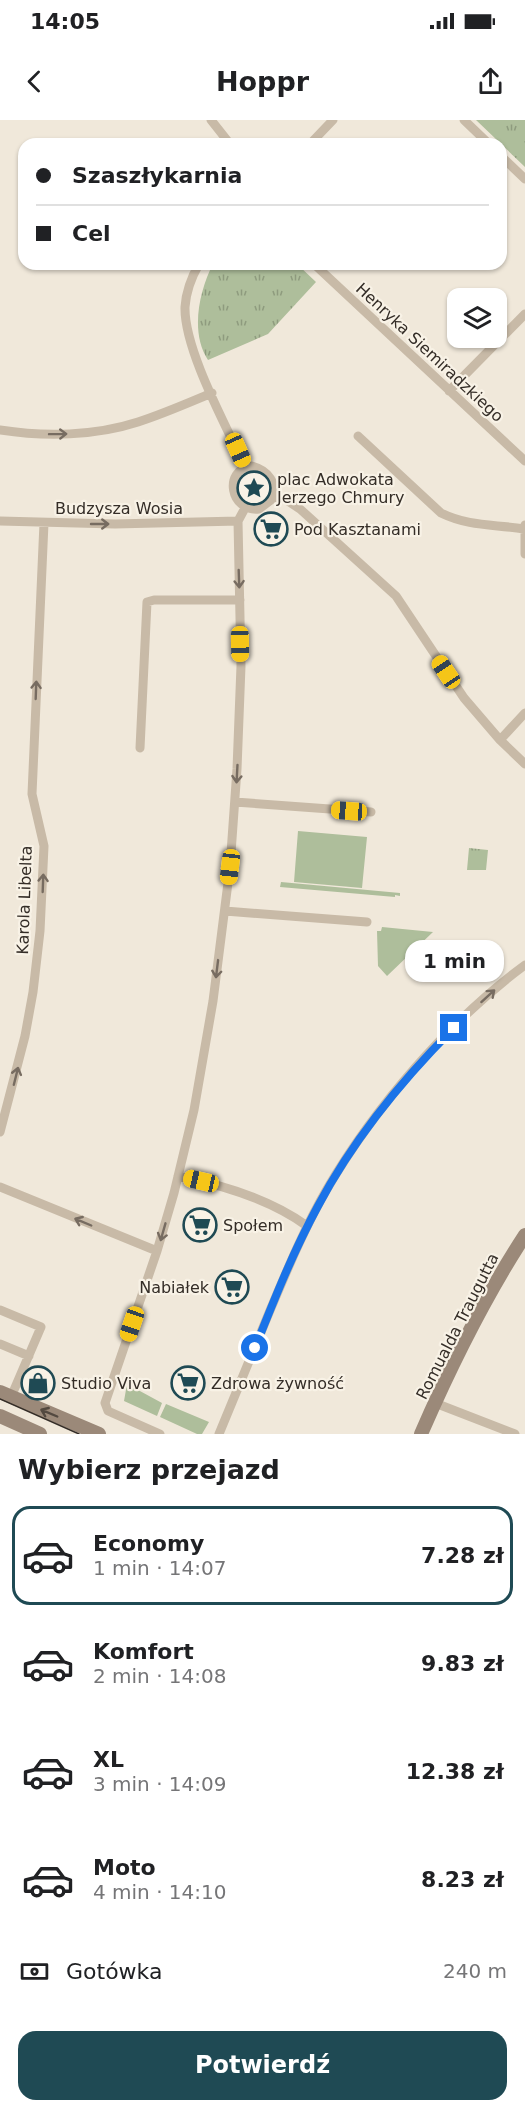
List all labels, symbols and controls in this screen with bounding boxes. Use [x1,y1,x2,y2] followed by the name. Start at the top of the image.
[30,9,100,34] text: 14:05
[18,65,51,98] icon: back
[474,65,507,98] icon: share
[216,66,309,97] text: Hoppr
[72,163,242,188] text: Szaszłykarnia
[72,221,111,246] text: Cel
[352,279,507,426] street label: Henryka Siemiradzkiego
[447,288,507,348] map controls
[447,288,507,348] button: layers
[48,428,68,440] one-way arrow
[222,430,254,470] car
[236,470,272,506] place icon: plac Adwokata Jerzego Chmury
[276,470,405,507] place label: plac Adwokata Jerzego Chmury
[55,499,183,518] street label: Budzysza Wosia
[253,511,289,547] supermarket icon: Pod Kasztanami
[90,518,110,530] one-way arrow
[294,520,421,539] place label: Pod Kasztanami
[234,569,245,589] one-way arrow
[231,626,249,662] car
[428,652,464,692] car
[31,680,42,700] one-way arrow
[231,764,242,783] one-way arrow
[330,801,368,821] car
[13,845,36,955] street label: Karola Libelta
[219,848,241,886] car
[37,874,48,894] one-way arrow
[404,941,504,983] callout: 1 min
[423,949,486,973] text: 1 min
[212,959,223,979] one-way arrow
[480,989,495,1003] one-way arrow
[440,1014,467,1041] route end
[10,1067,22,1086] one-way arrow
[181,1168,221,1194] car
[182,1207,218,1243] supermarket icon: Społem
[75,1216,93,1228] one-way arrow
[223,1216,283,1235] place label: Społem
[157,1222,168,1241] one-way arrow
[412,1250,503,1403] street label: Romualda Traugutta
[214,1269,250,1305] supermarket icon: Nabiałek
[139,1278,210,1297] place label: Nabiałek
[118,1304,146,1344] car
[241,1334,268,1361] route start
[20,1365,56,1401] shop icon: Studio Viva
[170,1365,206,1401] supermarket icon: Zdrowa żywność
[61,1374,151,1393] place label: Studio Viva
[211,1374,344,1393] place label: Zdrowa żywność
[41,1407,59,1418] one-way arrow
[18,1454,280,1485] text: Wybierz przejazd
[21,1529,75,1583] icon: car
[93,1531,204,1556] text: Economy
[421,1543,504,1568] text: 7.28 zł
[93,1556,227,1580] text: 1 min · 14:07
[21,1637,75,1691] icon: car
[93,1639,194,1664] text: Komfort
[421,1651,504,1676] text: 9.83 zł
[93,1664,227,1688] text: 2 min · 14:08
[21,1745,75,1799] icon: car
[93,1747,124,1772] text: XL
[406,1759,504,1784] text: 12.38 zł
[93,1772,227,1796] text: 3 min · 14:09
[21,1853,75,1907] icon: car
[93,1855,156,1880] text: Moto
[421,1867,504,1892] text: 8.23 zł
[93,1880,227,1904] text: 4 min · 14:10
[18,1955,51,1988] icon: cash
[66,1959,162,1984] text: Gotówka
[443,1959,507,1983] text: 240 m
[18,2031,507,2100] button: Potwierdź

